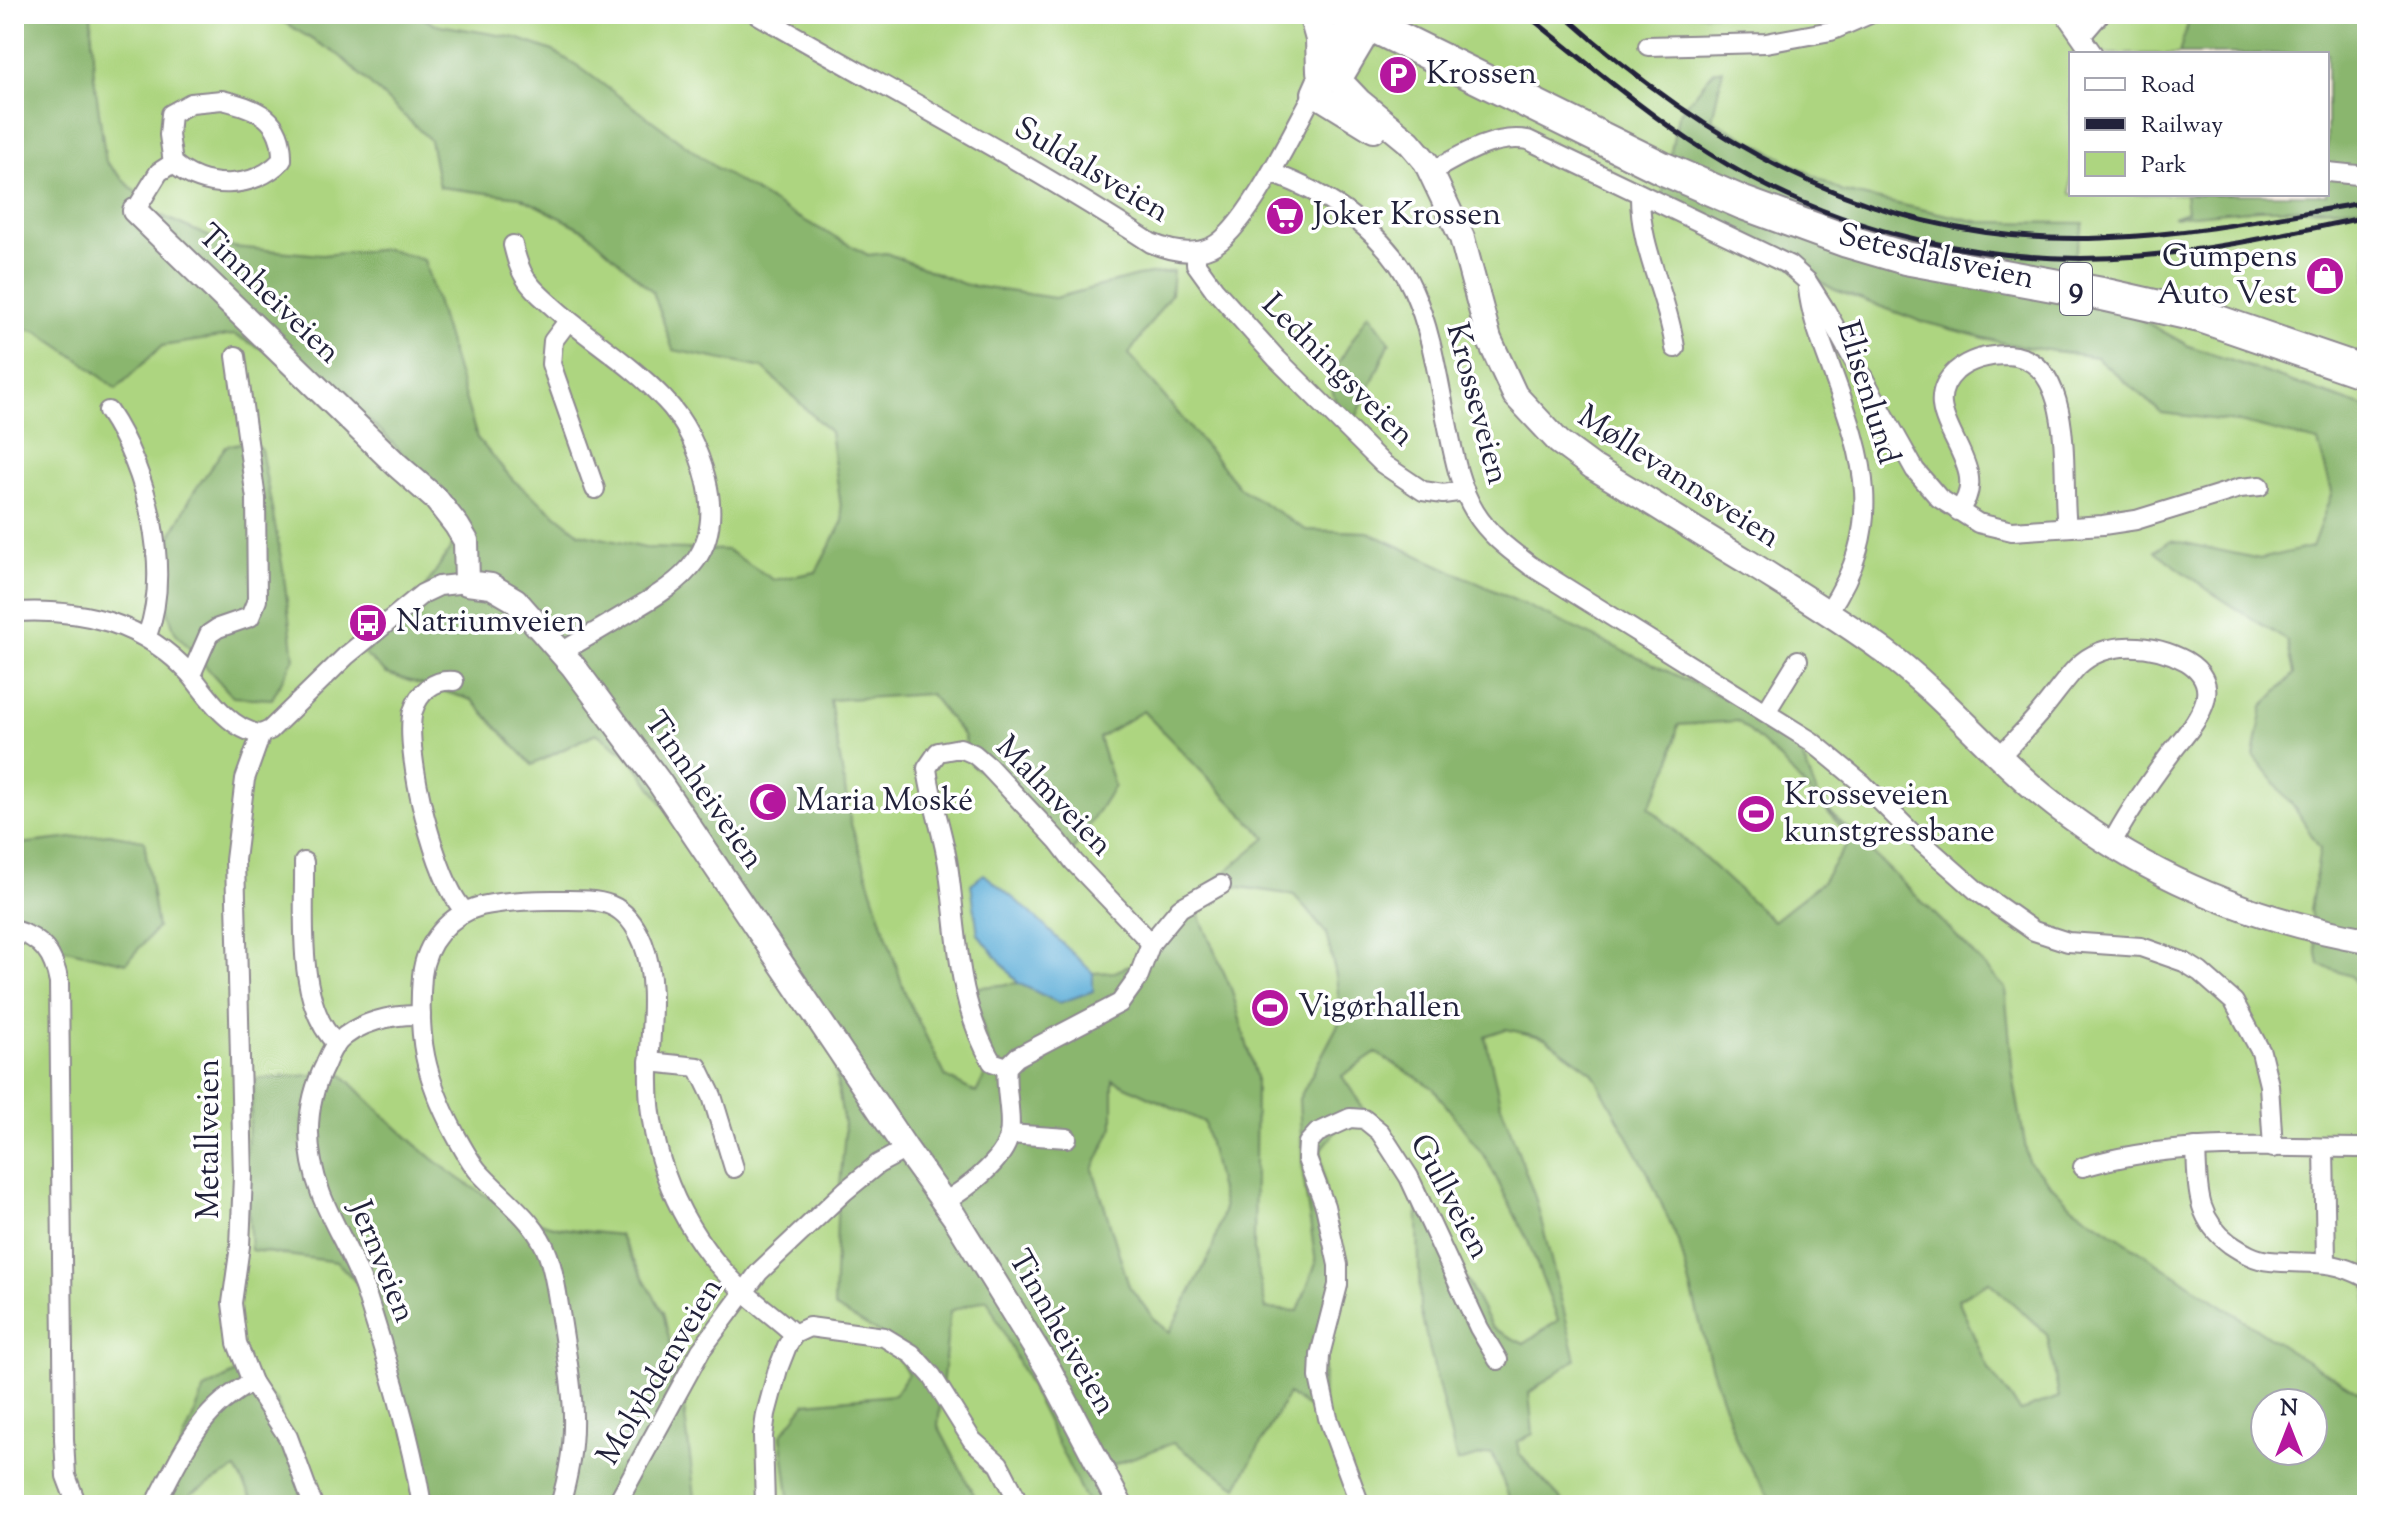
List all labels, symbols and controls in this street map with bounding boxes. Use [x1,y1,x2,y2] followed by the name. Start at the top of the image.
[1426,52,1537,98] place label: Krossen
[2069,52,2329,196] legend
[1377,54,1419,96] parking icon: Krossen
[2141,69,2195,103] text: Road
[1005,106,1177,236] street label: Suldalsveien
[2141,109,2223,143] text: Railway
[2141,149,2187,183] text: Park
[1311,193,1501,239] place label: Joker Krossen
[1264,195,1306,237] supermarket icon: Joker Krossen
[1833,213,2039,303] street label: Setesdalsveien
[186,215,350,375] street label: Tinnheiveien
[2157,235,2297,318] place label: Gumpens Auto Vest
[2304,255,2346,297] shop icon: Gumpens Auto Vest
[2060,263,2092,315] road number: 9
[1250,284,1424,458] street label: Ledningsveien
[1823,316,1911,470] street label: Elisenlund
[1432,318,1520,490] street label: Krosseveien
[1568,395,1789,561] street label: Møllevannsveien
[396,600,585,646] place label: Natriumveien
[347,602,389,644] bus stop icon: Natriumveien
[631,703,775,879] street label: Tinnheiveien
[984,726,1122,868] street label: Malmveien
[1784,773,1995,856] place label: Krosseveien kunstgressbane
[796,779,973,825] place label: Maria Moské
[747,781,789,823] mosque icon: Maria Moské
[1735,793,1777,835] sports icon: Krosseveien kunstgressbane
[1298,985,1461,1031] place label: Vigørhallen
[1249,987,1291,1029] sports icon: Vigørhallen
[187,1059,233,1219] street label: Metallveien
[1397,1126,1501,1268] street label: Gullveien
[335,1192,426,1330] street label: Jernveien
[995,1242,1127,1424] street label: Tinnheiveien
[587,1269,735,1475] street label: Molybdenveien
[2249,1387,2329,1467] north arrow
[2280,1394,2298,1426] text: N

